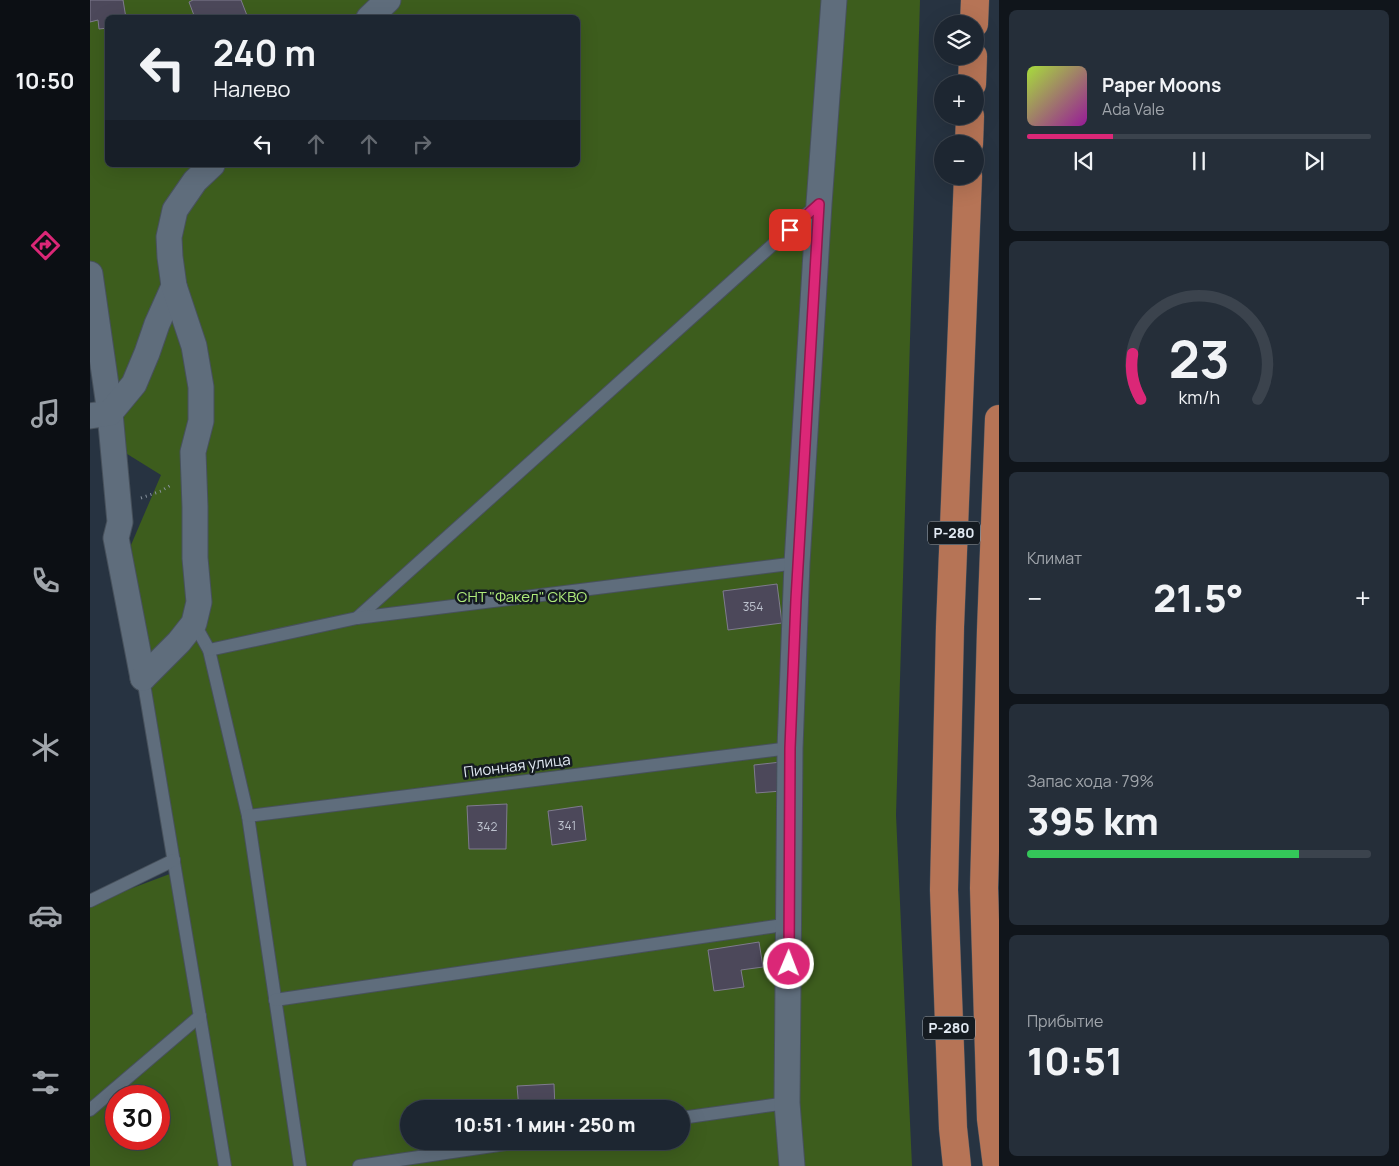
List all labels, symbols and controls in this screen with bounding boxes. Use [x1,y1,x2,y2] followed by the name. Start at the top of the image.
[934,15,984,185] map controls
[934,15,984,65] button: layers
[213,29,316,77] text: 240 m
[130,35,195,100] icon: left
[15,66,75,96] text: 10:50
[1102,72,1221,98] text: Paper Moons
[213,74,291,104] text: Налево
[934,75,984,125] button: +
[1102,98,1165,120] text: Ada Vale
[249,130,277,158] icon: left
[302,130,330,158] icon: ahead
[355,130,383,158] icon: ahead
[408,130,436,158] icon: right
[934,135,984,185] button: −
[1070,147,1098,175] icon: previous
[1185,147,1213,175] icon: pause
[1300,147,1328,175] icon: next
[769,209,811,251] pin
[776,216,804,244] icon: arrive
[28,228,63,263] icon: directions
[1168,323,1230,394] text: 23
[1178,385,1220,409] text: km/h
[28,396,63,431] icon: music
[928,522,980,544] road number: Р-280
[1027,547,1082,569] text: Климат
[28,563,63,598] icon: phone
[1153,571,1244,623] text: 21.5°
[1027,579,1042,617] text: −
[1355,579,1371,617] text: +
[457,586,587,607] park label: СНТ "Факел" СКВО
[743,598,763,615] house number: 354
[28,730,63,765] icon: climate
[462,749,572,782] street label: Пионная улица
[1027,770,1154,792] text: Запас хода · 79%
[1027,794,1159,846] text: 395 km
[558,817,576,834] house number: 341
[477,818,497,835] house number: 342
[28,898,63,933] icon: car
[762,937,814,989] position arrow
[1027,1010,1103,1032] text: Прибытие
[923,1016,975,1040] road number: Р-280
[1027,1034,1123,1086] text: 10:51
[28,1065,63,1100] icon: filters
[105,1085,170,1150] speed limit sign: 30
[455,1112,635,1138] text: 10:51 · 1 мин · 250 m

